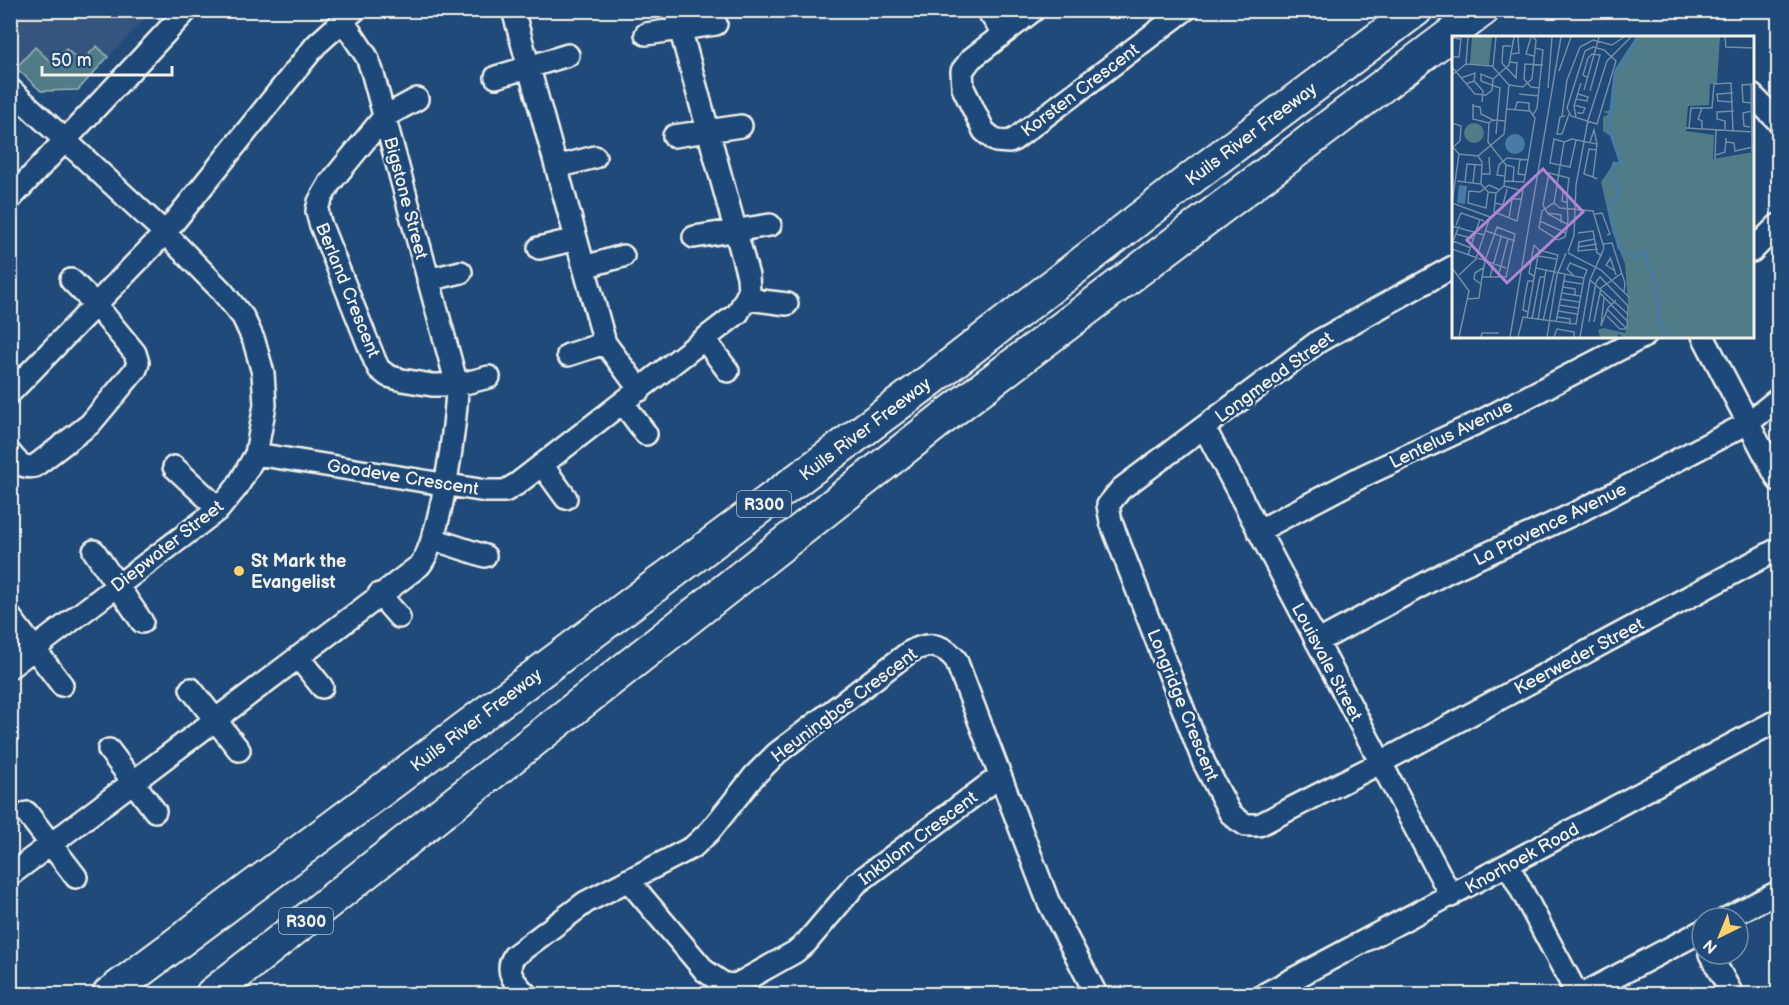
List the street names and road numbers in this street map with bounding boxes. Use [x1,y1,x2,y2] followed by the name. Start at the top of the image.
[1017,39,1144,142] street label: Korsten Crescent
[1182,78,1322,191] street label: Kuils River Freeway
[379,135,432,262] street label: Bigstone Street
[311,220,384,361] street label: Berland Crescent
[1211,327,1338,427] street label: Longmead Street
[796,373,936,486] street label: Kuils River Freeway
[1386,395,1517,473] street label: Lentelus Avenue
[326,455,481,500] street label: Goodeve Crescent
[1470,478,1630,571] street label: La Provence Avenue
[737,491,791,517] road number: R300
[107,496,228,597] street label: Diepwater Street
[1287,600,1367,725] street label: Louisvale Street
[1511,613,1648,699] street label: Keerweder Street
[1142,626,1223,785] street label: Longridge Crescent
[767,643,922,767] street label: Heuningbos Crescent
[407,664,547,777] street label: Kuils River Freeway
[855,787,982,890] street label: Inkblom Crescent
[1462,819,1583,898] street label: Knorhoek Road
[279,908,333,934] road number: R300

